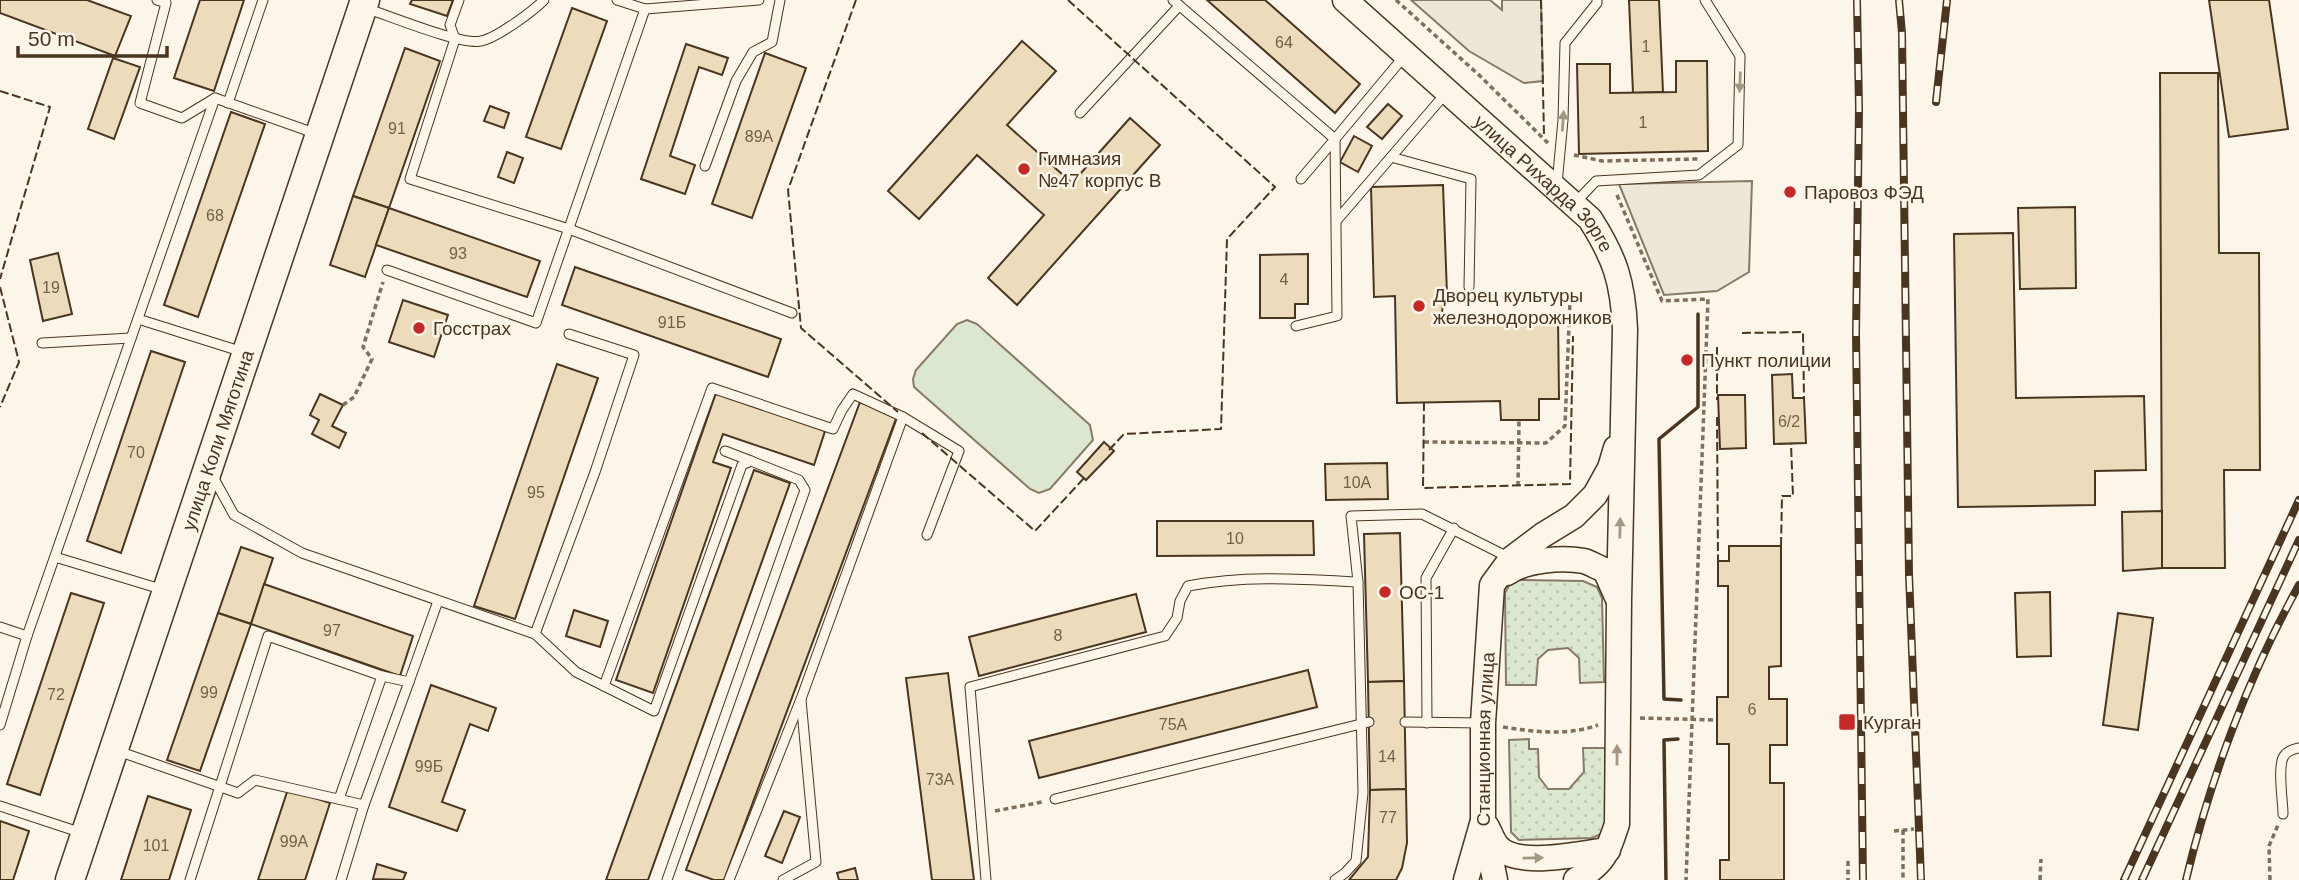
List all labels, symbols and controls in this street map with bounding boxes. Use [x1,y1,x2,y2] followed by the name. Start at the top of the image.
[18,14,166,58] scale bar
[28,27,75,50] text: 50 m
[1275,34,1293,51] house number: 64
[1642,38,1651,55] house number: 1
[1734,72,1745,94] one-way arrow
[1557,110,1568,132] one-way arrow
[1470,111,1617,255] street label: улица Рихарда Зорге
[1639,114,1648,131] house number: 1
[388,120,406,137] house number: 91
[745,128,774,145] house number: 89А
[1038,148,1161,191] place label: Гимназия №47 корпус В
[1016,161,1032,177] marker: Гимназия №47 корпус В
[1804,182,1924,203] place label: Паровоз ФЭД
[1782,184,1798,200] marker: Паровоз ФЭД
[206,207,224,224] house number: 68
[449,245,467,262] house number: 93
[1280,271,1289,288] house number: 4
[42,279,60,296] house number: 19
[1433,285,1612,328] place label: Дворец культуры железнодорожников
[1411,298,1427,314] marker: Дворец культуры железнодорожников
[658,314,686,331] house number: 91Б
[433,318,511,339] place label: Госстрах
[411,320,427,336] marker: Госстрах
[178,347,258,533] street label: улица Коли Мяготина
[1701,350,1831,371] place label: Пункт полиции
[1679,352,1695,368] marker: Пункт полиции
[1778,413,1800,430] house number: 6/2
[127,444,145,461] house number: 70
[1343,474,1372,491] house number: 10А
[527,484,545,501] house number: 95
[1614,517,1626,539] one-way arrow
[1226,530,1244,547] house number: 10
[1399,582,1444,603] place label: ОС-1
[1377,584,1393,600] marker: ОС-1
[323,622,341,639] house number: 97
[1054,627,1063,644] house number: 8
[1473,651,1499,827] street label: Станционная улица
[200,684,218,701] house number: 99
[47,686,65,703] house number: 72
[1748,701,1757,718] house number: 6
[1837,712,1857,732] marker: Курган
[1863,712,1922,733] place label: Курган
[1159,716,1188,733] house number: 75А
[1611,744,1623,766] one-way arrow
[1378,748,1396,765] house number: 14
[415,758,443,775] house number: 99Б
[926,771,955,788] house number: 73А
[1379,809,1397,826] house number: 77
[280,833,309,850] house number: 99А
[143,837,169,854] house number: 101
[1522,852,1544,863] one-way arrow

